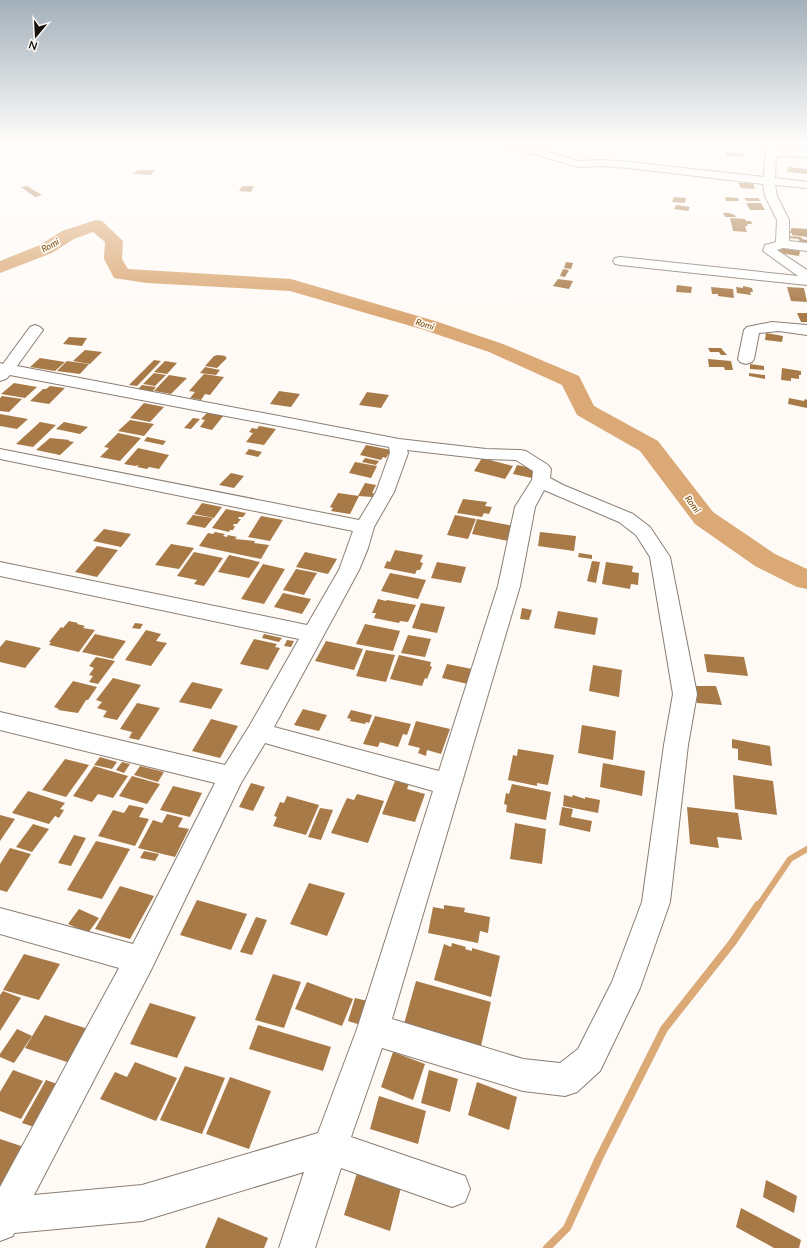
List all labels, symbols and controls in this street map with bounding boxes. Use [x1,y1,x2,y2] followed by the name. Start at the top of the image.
[16,16,56,56] north arrow
[27,38,39,53] text: N
[39,236,61,254] water label: Romi
[414,316,436,332] water label: Romi
[683,493,703,515] water label: Romi

